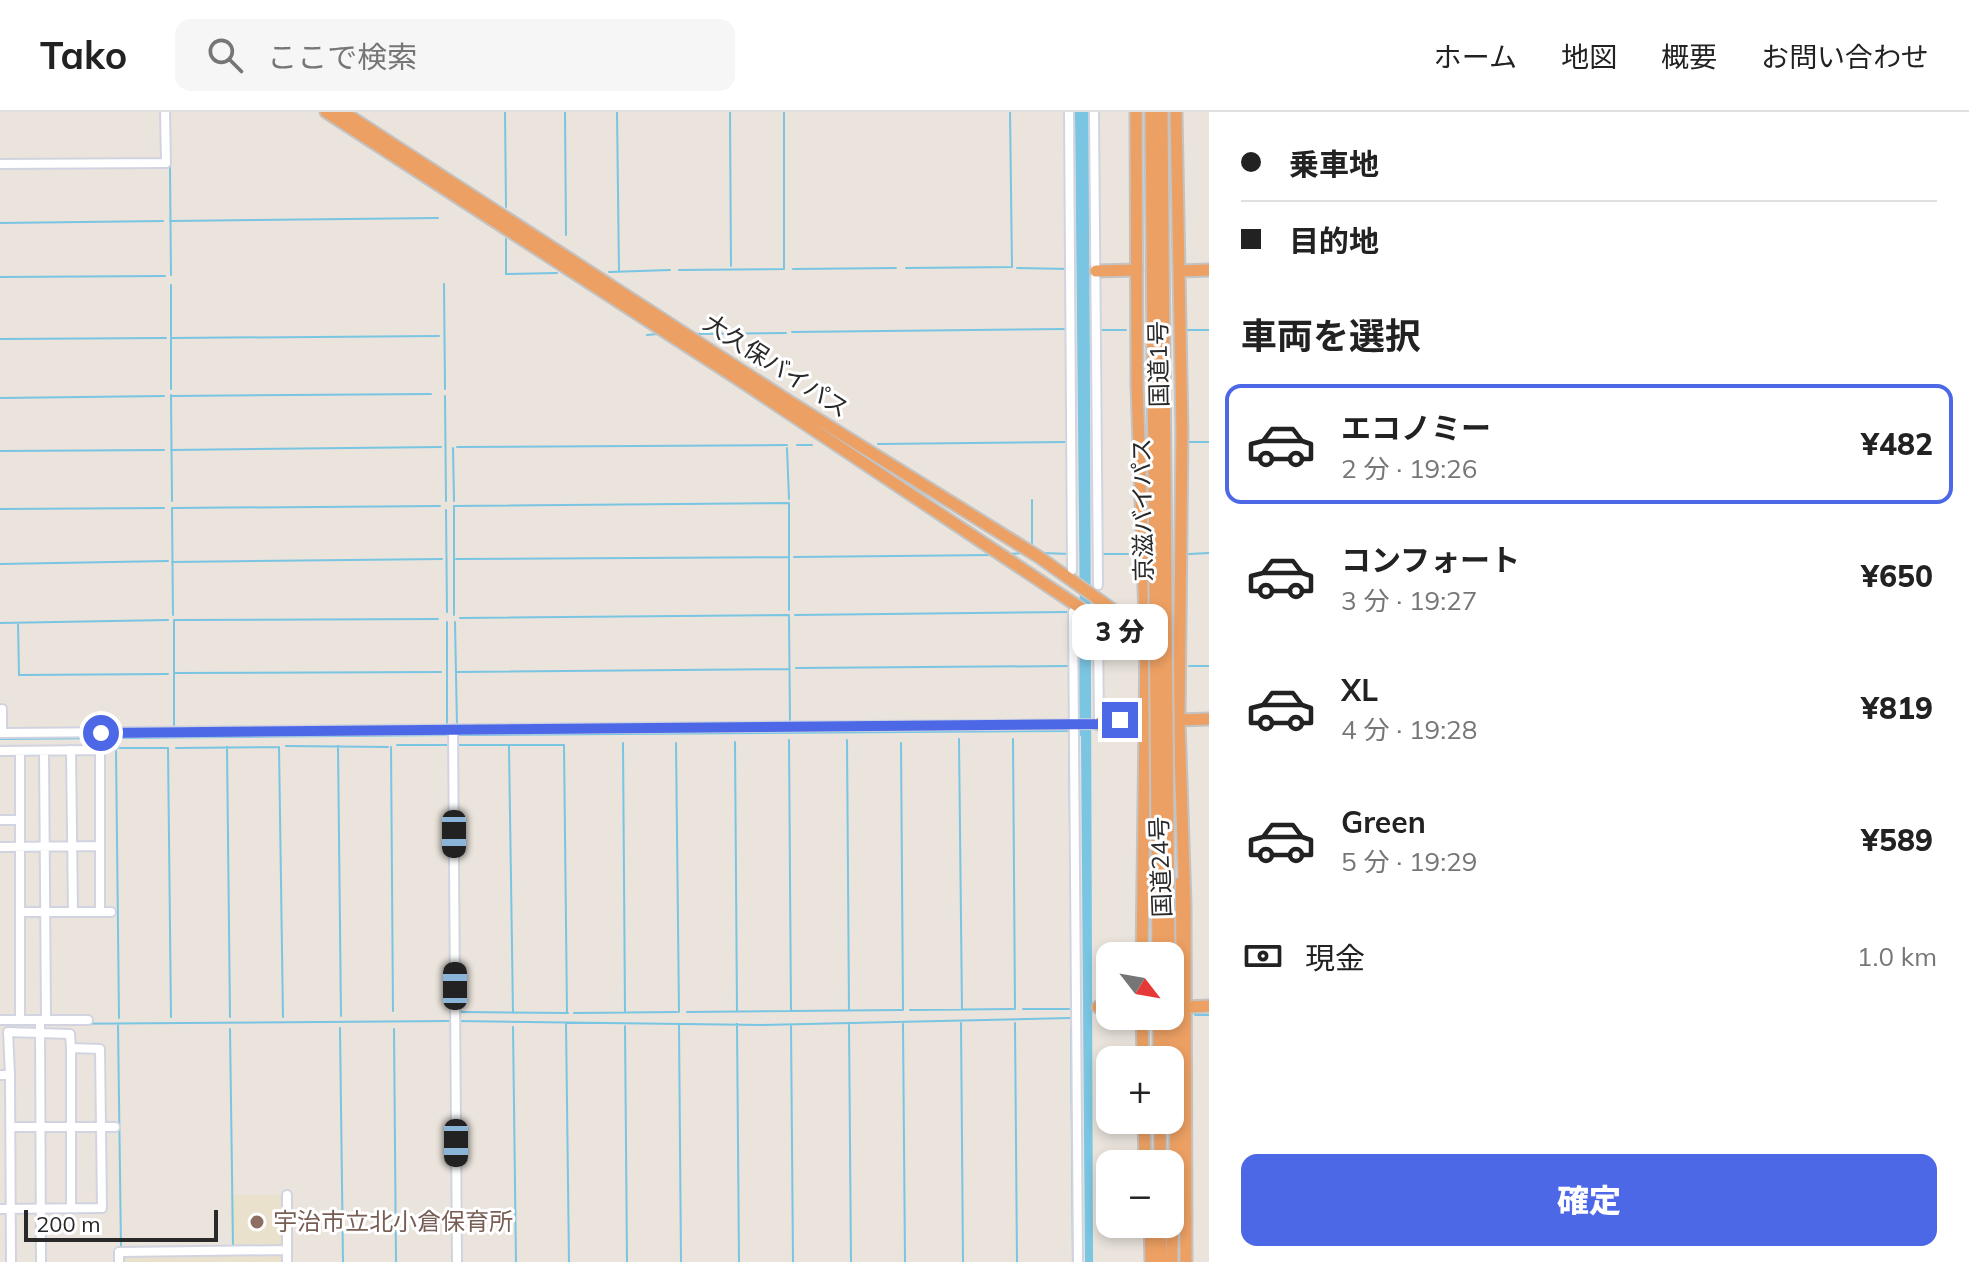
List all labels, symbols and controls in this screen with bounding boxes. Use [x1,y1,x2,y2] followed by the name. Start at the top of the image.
[175,19,735,91] search box
[40,31,127,79] text: Tako
[203,33,247,77] icon: search
[267,38,417,76] text: ここで検索
[1434,39,1517,74] text: ホーム
[1561,39,1617,74] text: 地図
[1661,39,1717,74] text: 概要
[1761,39,1929,74] text: お問い合わせ
[1289,145,1379,183] text: 乗車地
[1289,222,1379,260] text: 目的地
[698,307,855,423] street label: 大久保バイパス
[1241,313,1421,358] text: 車両を選択
[1142,321,1174,407] street label: 国道1号
[1245,408,1317,480] icon: car
[1341,409,1491,447] text: エコノミー
[1861,425,1933,463] text: ¥482
[1126,438,1158,582] street label: 京滋バイパス
[1341,452,1477,485] text: 2 分 · 19:26
[1245,540,1317,612] icon: car
[1341,541,1520,579] text: コンフォート
[1861,557,1933,595] text: ¥650
[1341,584,1477,617] text: 3 分 · 19:27
[1072,604,1168,660] callout: 3 分
[1096,615,1144,648] text: 3 分
[1341,671,1378,709] text: XL
[1245,672,1317,744] icon: car
[1861,689,1933,727] text: ¥819
[1102,702,1138,738] route end
[1341,713,1477,746] text: 4 分 · 19:28
[83,715,119,751] route start
[1341,803,1426,841] text: Green
[1245,804,1317,876] icon: car
[442,810,466,858] car
[1143,816,1177,918] street label: 国道24号
[1861,821,1933,859] text: ¥589
[1341,845,1477,878] text: 5 分 · 19:29
[1241,934,1285,978] icon: cash
[1305,939,1365,977] text: 現金
[1857,940,1937,973] text: 1.0 km
[1096,942,1184,1030] north arrow
[1096,942,1184,1238] map controls
[443,962,467,1010] car
[1096,1046,1184,1134] button: +
[444,1119,468,1167] car
[1096,1150,1184,1238] button: −
[1241,1154,1937,1246] button: 確定
[24,1206,218,1242] scale bar
[273,1206,513,1236] place label: 宇治市立北小倉保育所
[36,1210,101,1238] text: 200 m
[248,1213,266,1231] marker: 宇治市立北小倉保育所

